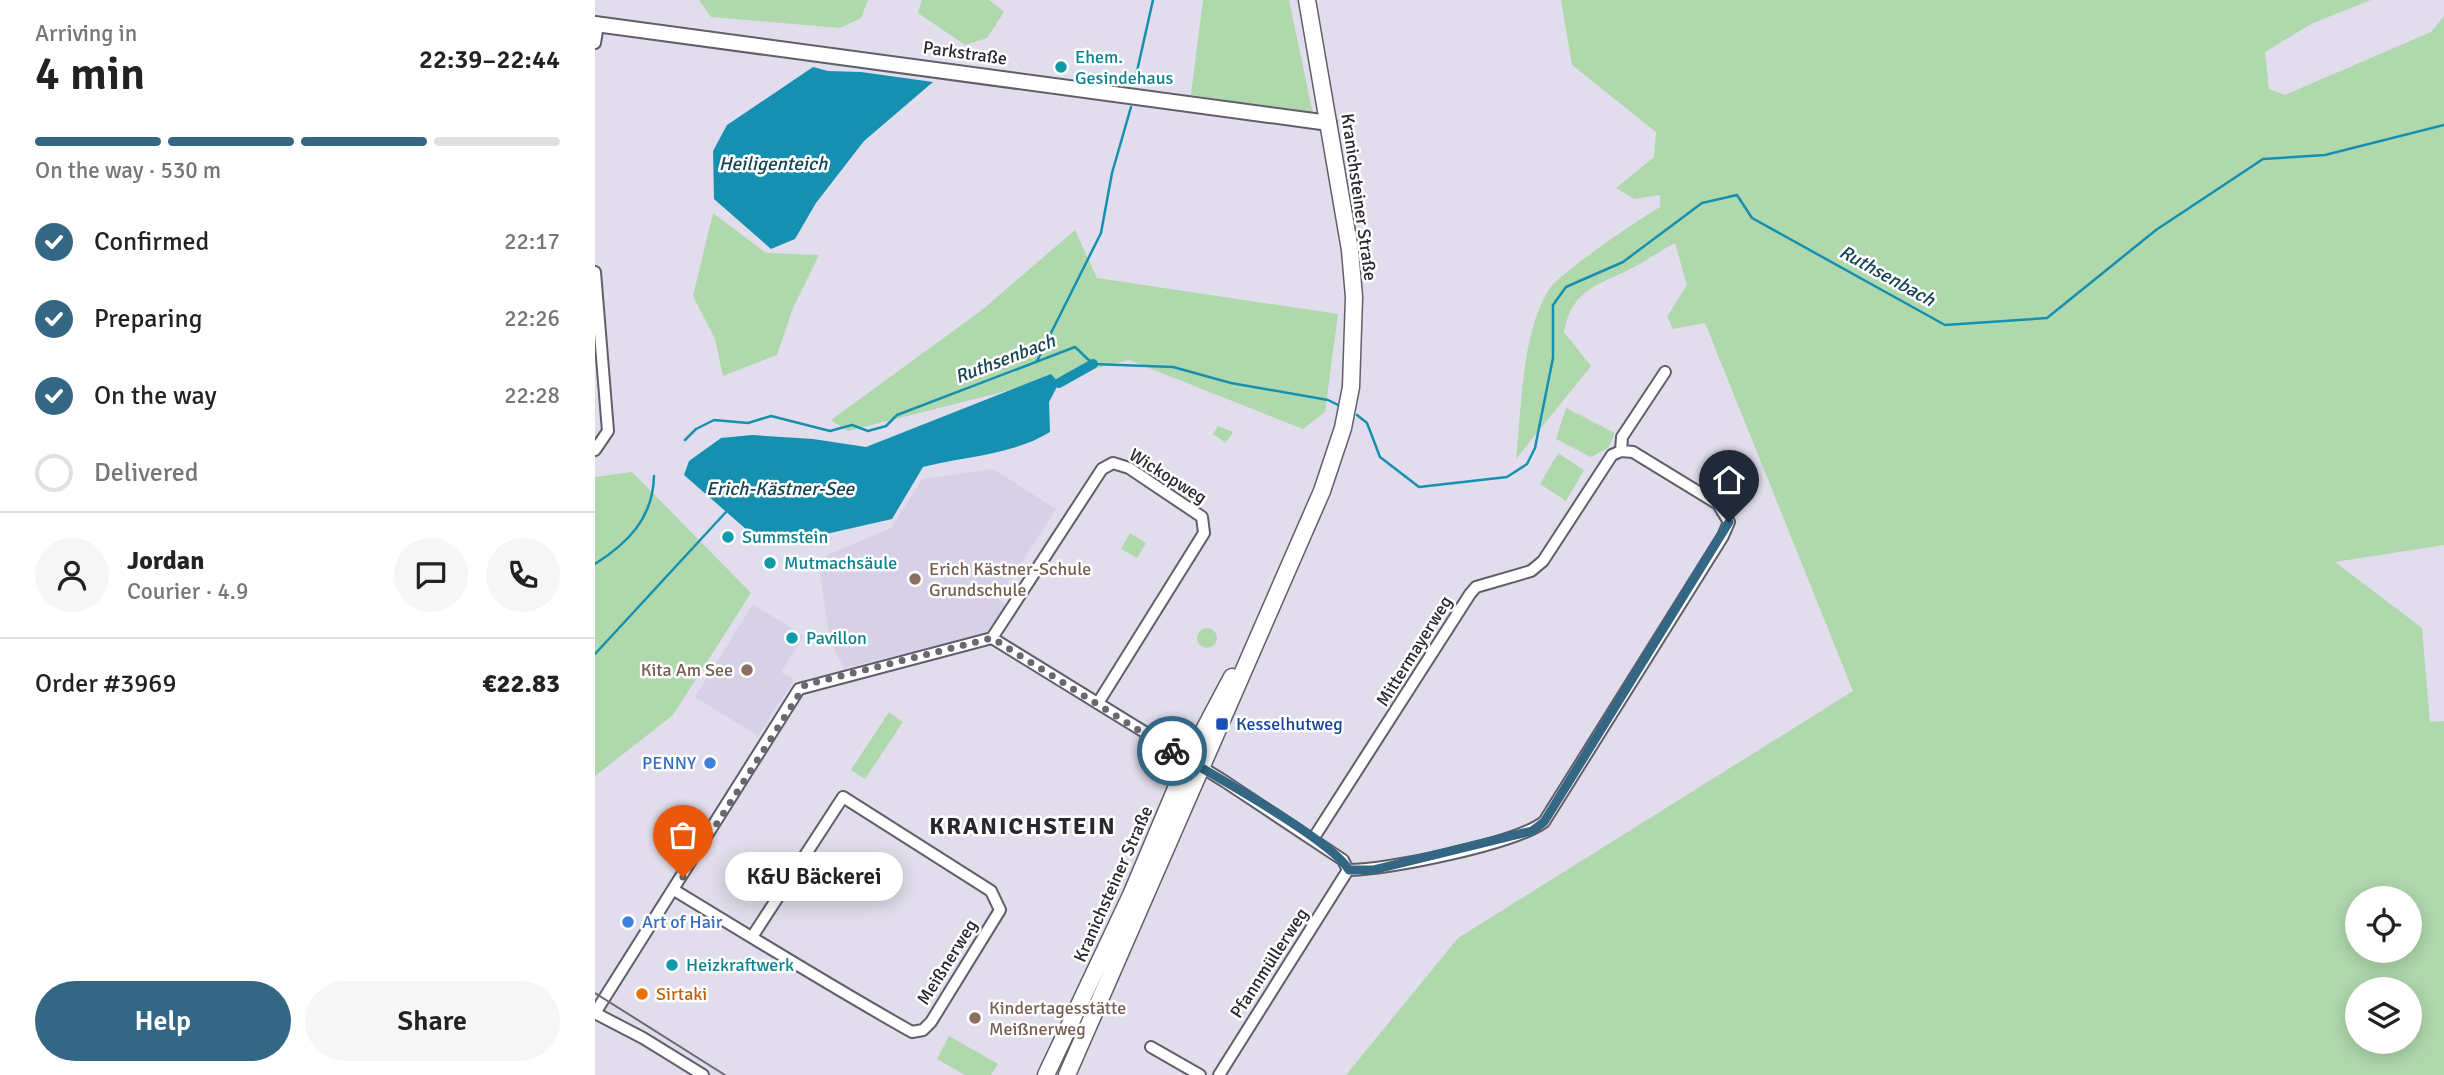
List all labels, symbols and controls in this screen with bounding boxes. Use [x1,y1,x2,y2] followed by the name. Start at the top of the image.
[35,19,137,48] text: Arriving in
[922,36,1008,70] street label: Parkstraße
[419,44,560,76] text: 22:39–22:44
[35,46,145,102] text: 4 min
[1075,46,1174,89] place label: Ehem. Gesindehaus
[1053,59,1069,75] marker: Ehem. Gesindehaus
[1336,112,1382,282] street label: Kranichsteiner Straße
[719,152,828,176] water label: Heiligenteich
[35,156,221,185] text: On the way · 530 m
[35,223,73,261] icon: check
[94,226,209,258] text: Confirmed
[504,227,560,256] text: 22:17
[1835,240,1940,312] water label: Ruthsenbach
[35,300,73,338] icon: check
[94,303,202,335] text: Preparing
[504,304,560,333] text: 22:26
[951,329,1059,389] water label: Ruthsenbach
[35,377,73,415] icon: check
[94,380,217,412] text: On the way
[504,381,560,410] text: 22:28
[1125,443,1211,509] street label: Wickopweg
[1699,450,1759,522] pin
[94,457,199,489] text: Delivered
[1710,461,1748,499] icon: home
[706,477,856,501] water label: Erich-Kästner-See
[742,526,828,548] place label: Summstein
[720,529,736,545] marker: Summstein
[35,538,109,612] button: person
[394,538,468,612] button: chat
[486,538,560,612] button: phone
[127,545,204,577] text: Jordan
[784,552,897,574] place label: Mutmachsäule
[762,555,778,571] marker: Mutmachsäule
[929,558,1091,601] place label: Erich Kästner-Schule Grundschule
[907,571,923,587] marker: Erich Kästner-Schule Grundschule
[127,577,248,606] text: Courier · 4.9
[1371,592,1457,710] street label: Mittermayerweg
[806,627,867,649] place label: Pavillon
[784,630,800,646] marker: Pavillon
[641,659,733,681] place label: Kita Am See
[739,662,755,678] marker: Kita Am See
[35,668,176,700] text: Order #3969
[482,668,560,700] text: €22.83
[1236,713,1343,735] place label: Kesselhutweg
[1137,716,1207,786] courier
[1214,716,1230,732] marker: Kesselhutweg
[1153,732,1191,770] icon: bike
[642,752,696,774] place label: PENNY
[702,755,718,771] marker: PENNY
[1069,802,1157,966] street label: Kranichsteiner Straße
[653,805,713,877] pin
[929,811,1117,841] district label: KRANICHSTEIN
[664,816,702,854] icon: bag
[725,852,903,902] callout: K&U Bäckerei
[746,862,882,891] text: K&U Bäckerei
[2345,886,2422,1054] map controls
[2345,886,2422,963] button: locate
[1225,904,1313,1022] street label: Pfannmüllerweg
[642,911,723,933] place label: Art of Hair
[620,914,636,930] marker: Art of Hair
[912,915,982,1009] street label: Meißnerweg
[686,954,794,976] place label: Heizkraftwerk
[664,957,680,973] marker: Heizkraftwerk
[2345,977,2422,1054] button: layers
[35,981,291,1061] button: Help
[305,981,560,1061] button: Share
[656,983,707,1005] place label: Sirtaki
[634,986,650,1002] marker: Sirtaki
[989,997,1126,1040] place label: Kindertagesstätte Meißnerweg
[967,1010,983,1026] marker: Kindertagesstätte Meißnerweg

